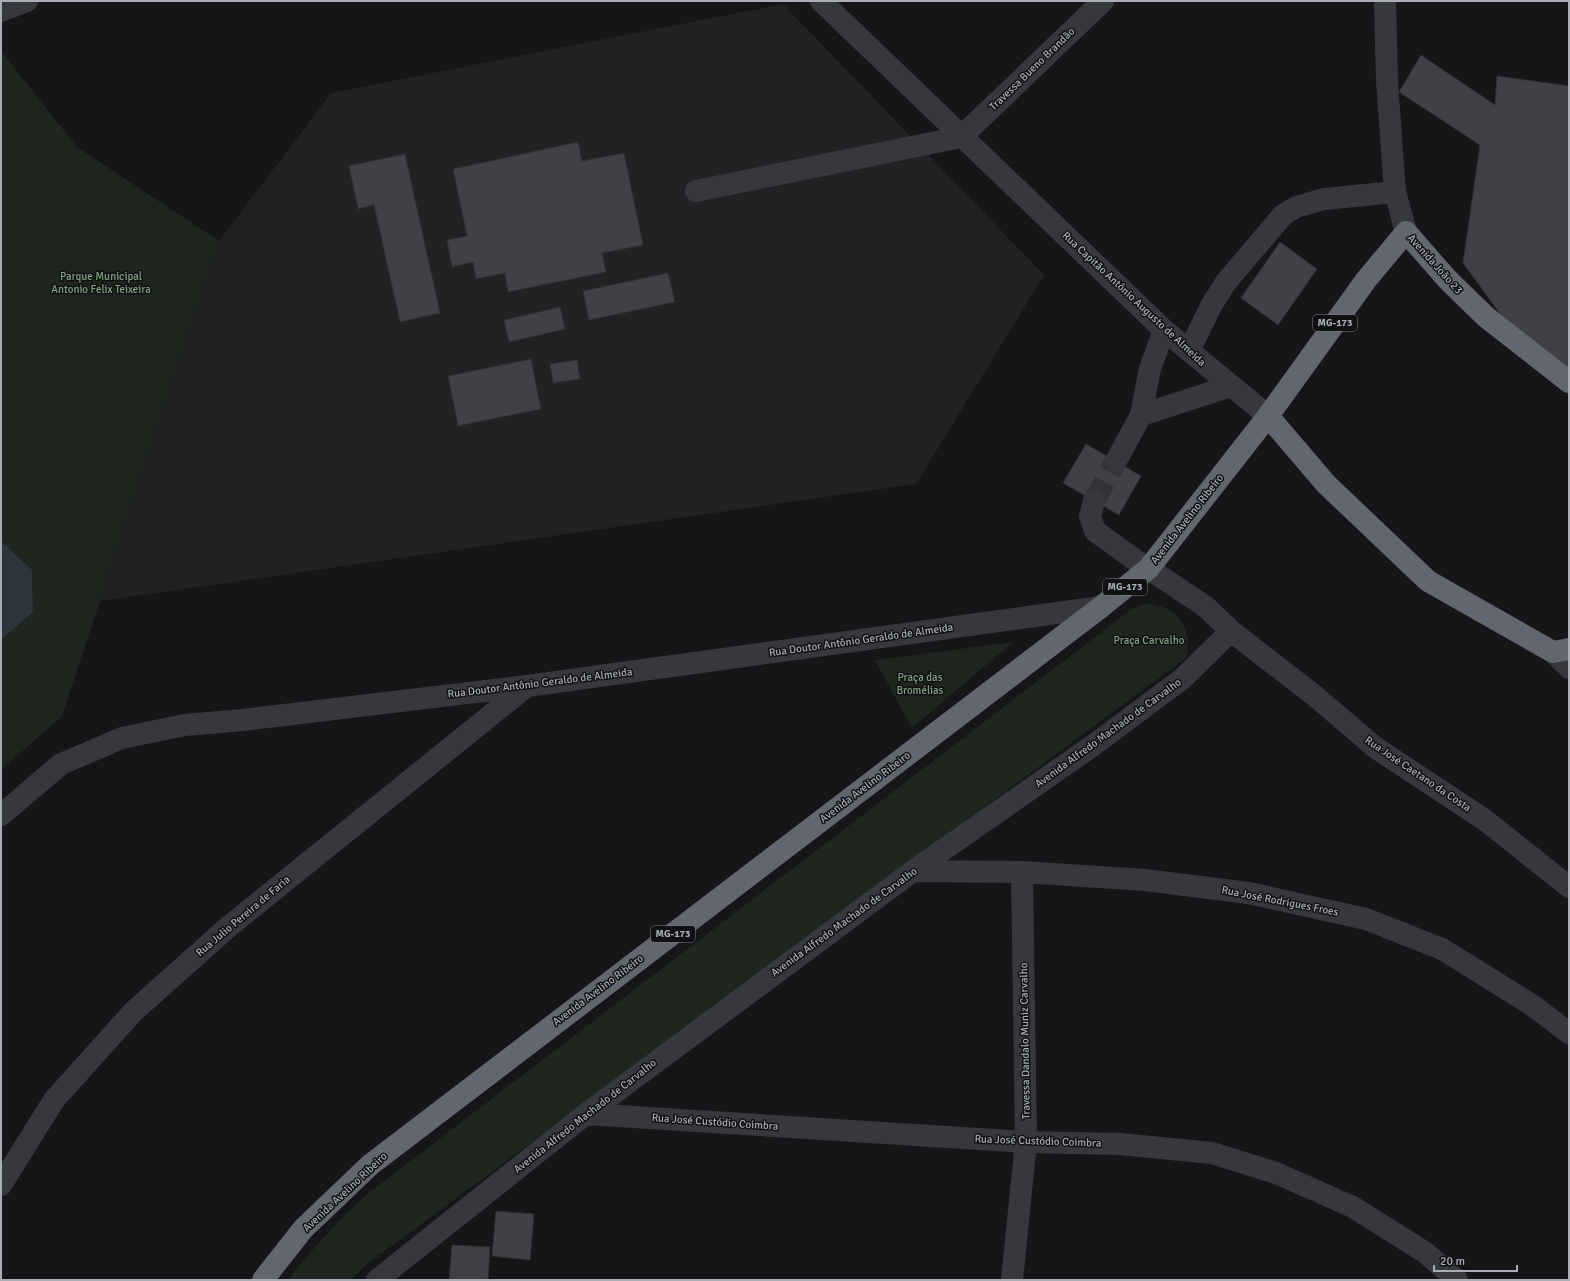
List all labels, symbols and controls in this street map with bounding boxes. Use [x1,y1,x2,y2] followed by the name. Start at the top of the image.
[987,25,1078,113] street label: Travessa Bueno Brandão
[1060,229,1209,369] street label: Rua Capitão Antônio Augusto de Almeida
[1405,231,1465,297] street label: Avenida João 23
[51,270,151,296] park label: Parque Municipal Antonio Felix Teixeira
[1313,315,1357,331] road number: MG-173
[1148,471,1226,566] street label: Avenida Avelino Ribeiro
[1103,579,1147,595] road number: MG-173
[768,621,954,659] street label: Rua Doutor Antônio Geraldo de Almeida
[1114,634,1185,647] park label: Praça Carvalho
[447,665,634,701] street label: Rua Doutor Antônio Geraldo de Almeida
[897,671,944,697] park label: Praça das Bromélias
[1032,675,1184,790] street label: Avenida Alfredo Machado de Carvalho
[1362,734,1474,815] street label: Rua José Caetano da Costa
[817,748,913,825] street label: Avenida Avelino Ribeiro
[768,864,920,979] street label: Avenida Alfredo Machado de Carvalho
[193,873,293,959] street label: Rua Julio Pereira de Faria
[1220,883,1340,919] street label: Rua José Rodrigues Froes
[651,926,695,942] road number: MG-173
[550,951,646,1028] street label: Avenida Avelino Ribeiro
[1017,962,1033,1119] street label: Travessa Dandalo Muniz Carvalho
[511,1056,659,1176] street label: Avenida Alfredo Machado de Carvalho
[651,1111,779,1133] street label: Rua José Custódio Coimbra
[974,1132,1102,1150] street label: Rua José Custódio Coimbra
[300,1149,390,1234] street label: Avenida Avelino Ribeiro
[1434,1247,1517,1273] scale bar
[1440,1254,1465,1269] text: 20 m

